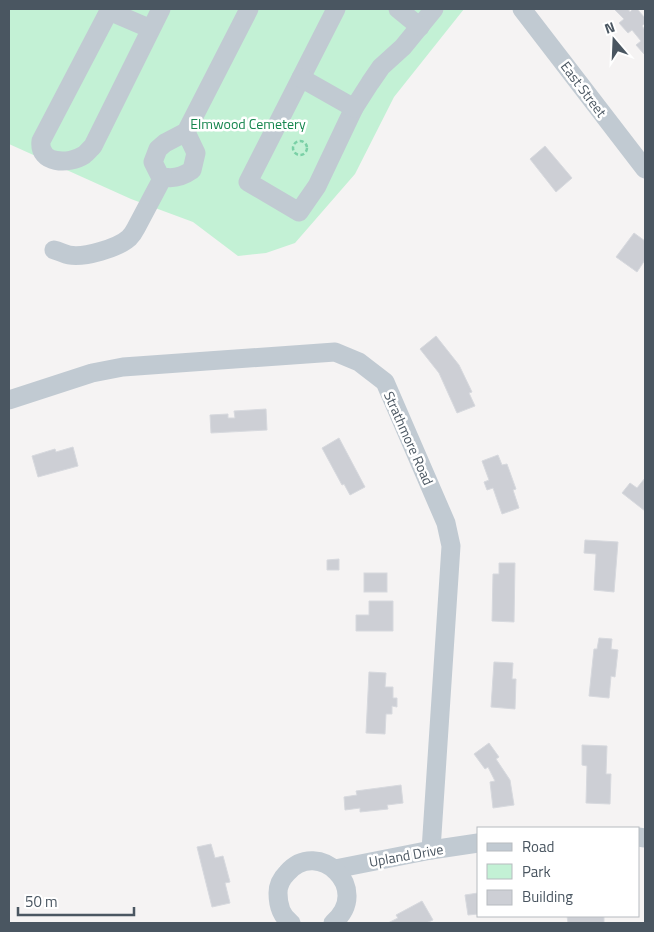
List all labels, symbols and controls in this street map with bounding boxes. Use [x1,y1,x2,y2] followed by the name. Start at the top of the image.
[589,15,639,65] north arrow
[602,16,618,39] text: N
[556,57,612,121] street label: East Street
[190,113,306,134] park label: Elmwood Cemetery
[379,388,439,488] street label: Strathmore Road
[477,827,639,917] legend
[522,835,554,858] text: Road
[367,838,445,872] street label: Upland Drive
[522,860,551,883] text: Park
[18,884,134,916] scale bar
[522,885,573,908] text: Building
[25,890,58,913] text: 50 m

